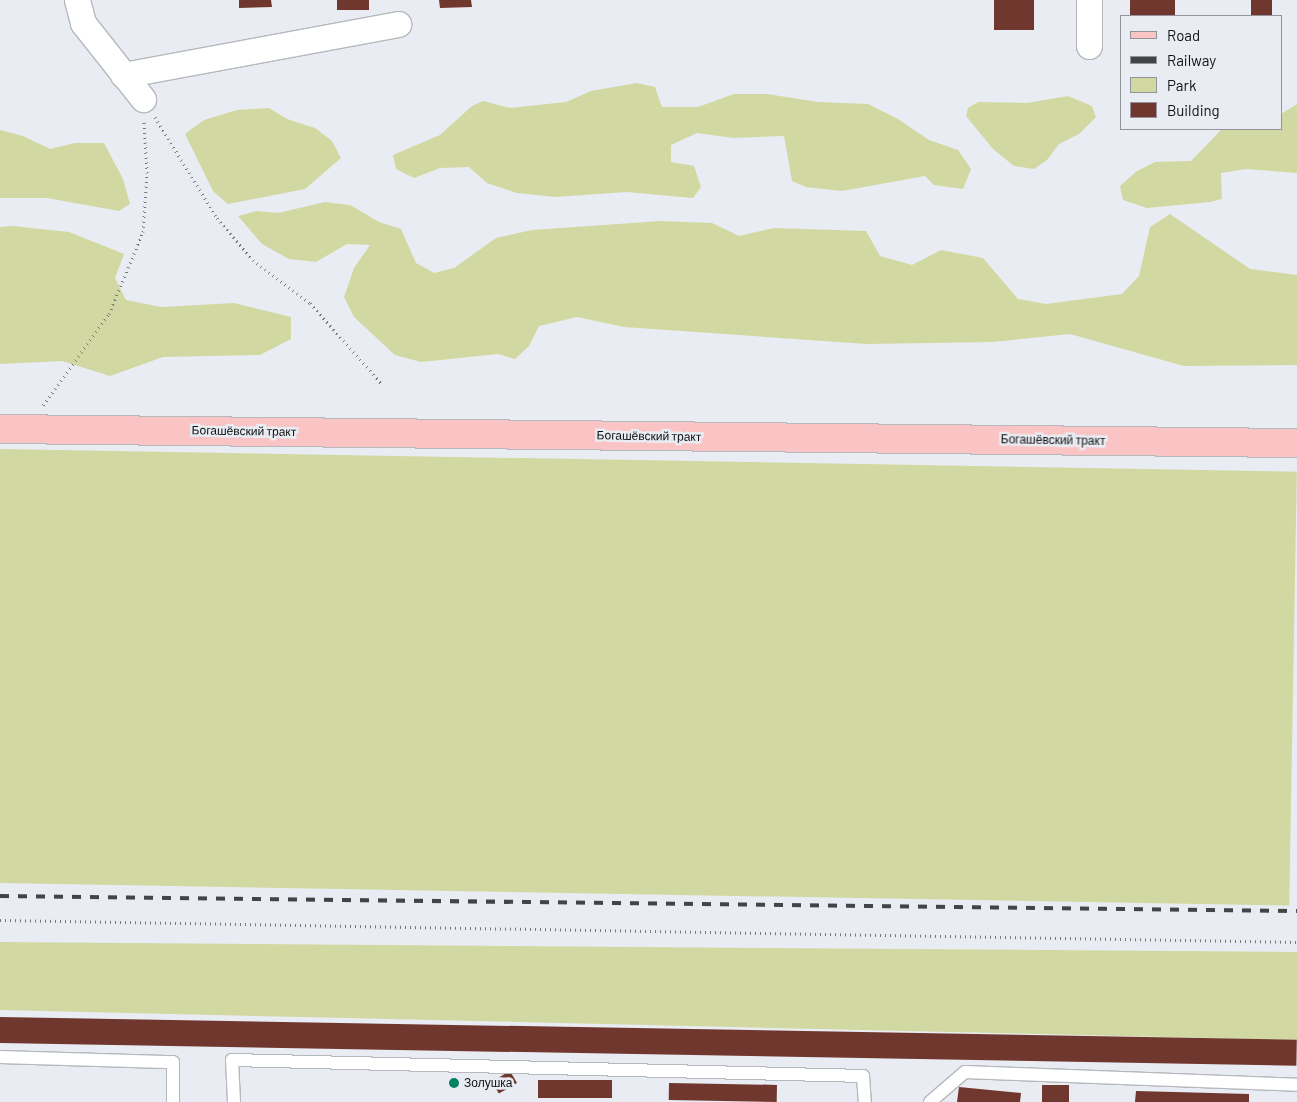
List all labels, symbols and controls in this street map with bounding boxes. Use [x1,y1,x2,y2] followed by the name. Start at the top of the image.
[1120,15,1282,130] legend
[1167,26,1200,44] text: Road
[1167,51,1216,69] text: Railway
[1167,76,1196,94] text: Park
[1167,101,1220,119] text: Building
[192,423,296,439] street label: Богашёвский тракт
[597,428,701,444] street label: Богашёвский тракт
[1001,432,1105,448] street label: Богашёвский тракт
[464,1076,512,1090] place label: Золушка
[448,1077,460,1089] marker: Золушка

